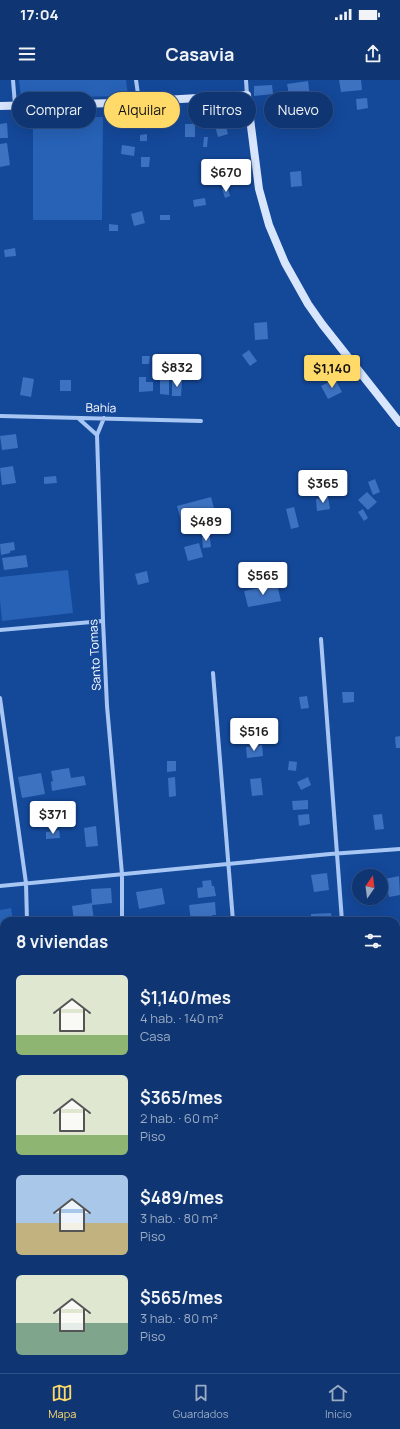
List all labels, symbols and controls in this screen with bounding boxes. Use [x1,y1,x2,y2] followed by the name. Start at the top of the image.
[20,4,59,25] text: 17:04
[166,42,234,66] text: Casavia
[16,43,38,65] icon: menu
[362,43,384,65] icon: share
[12,92,96,128] chip: Comprar
[104,92,180,128] chip: Alquilar
[188,92,256,128] chip: Filtros
[264,92,333,128] chip: Nuevo
[202,159,250,193] pin: $670
[210,163,242,181] text: $670
[153,354,201,388] pin: $832
[299,355,365,389] pin: $1,140
[161,358,193,376] text: $832
[313,359,351,377] text: $1,140
[86,399,116,416] street label: Bahía
[299,470,347,504] pin: $365
[307,474,339,492] text: $365
[182,508,230,542] pin: $489
[190,512,222,530] text: $489
[239,562,287,596] pin: $565
[247,566,279,584] text: $565
[84,619,105,691] street label: Santo Tomas
[230,718,278,752] pin: $516
[239,722,269,740] text: $516
[29,801,77,835] pin: $371
[39,805,67,823] text: $371
[352,869,388,905] north arrow
[352,869,388,905] map controls
[16,930,108,953] text: 8 viviendas
[362,930,384,952] icon: filters
[140,986,231,1009] text: $1,140/mes
[48,991,96,1039] icon: home
[140,1009,224,1027] text: 4 hab. · 140 m²
[140,1027,171,1045] text: Casa
[140,1086,223,1109] text: $365/mes
[48,1091,96,1139] icon: home
[140,1109,219,1127] text: 2 hab. · 60 m²
[140,1127,165,1145] text: Piso
[140,1186,223,1209] text: $489/mes
[48,1191,96,1239] icon: home
[140,1209,218,1227] text: 3 hab. · 80 m²
[140,1227,165,1245] text: Piso
[140,1286,223,1309] text: $565/mes
[48,1291,96,1339] icon: home
[140,1309,218,1327] text: 3 hab. · 80 m²
[140,1327,165,1345] text: Piso
[48,1382,76,1421] tab: Mapa
[173,1382,228,1421] tab: Guardados
[325,1382,352,1421] tab: Inicio

